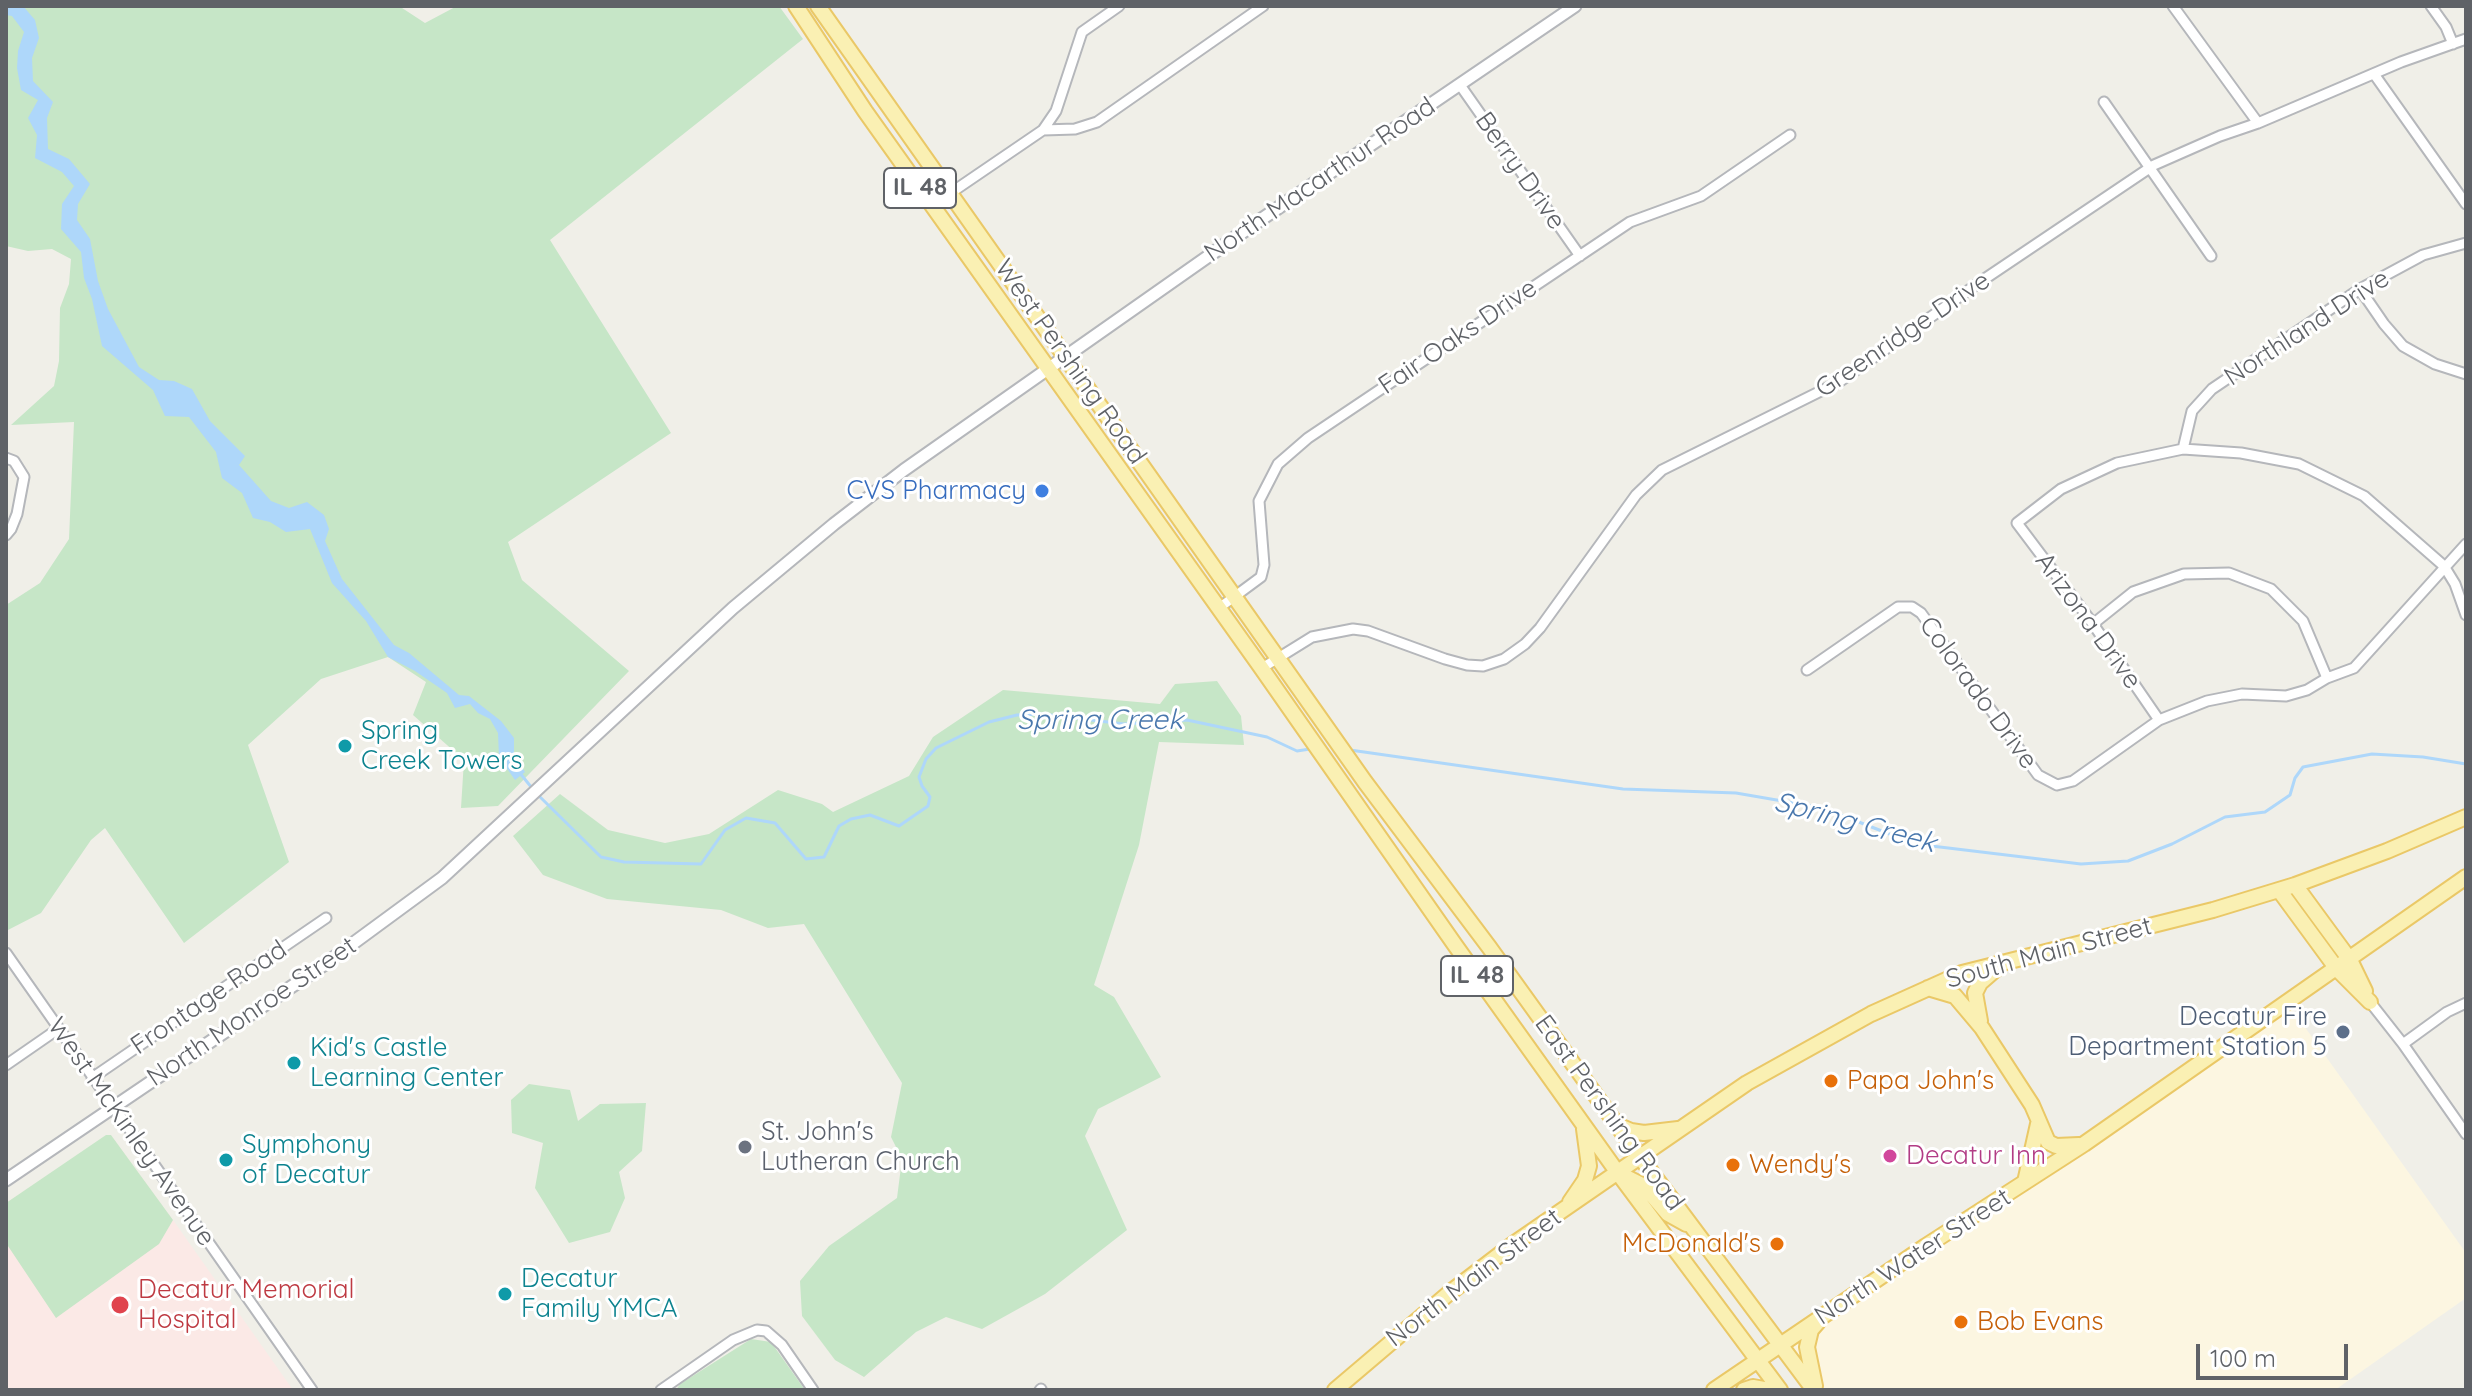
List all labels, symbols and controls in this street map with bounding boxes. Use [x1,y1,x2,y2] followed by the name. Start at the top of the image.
[1199,91,1441,269] street label: North Macarthur Road
[1468,106,1572,236] street label: Berry Drive
[884,168,956,208] road number: IL 48
[988,254,1152,470] street label: West Pershing Road
[2219,263,2395,393] street label: Northland Drive
[1810,265,1996,405] street label: Greenridge Drive
[1373,273,1543,401] street label: Fair Oaks Drive
[847,475,1026,507] place label: CVS Pharmacy
[1033,482,1051,500] marker: CVS Pharmacy
[2028,547,2148,695] street label: Arizona Drive
[1912,611,2044,775] street label: Colorado Drive
[1017,704,1183,738] water label: Spring Creek
[361,715,523,776] place label: Spring Creek Towers
[336,737,354,755] marker: Spring Creek Towers
[1771,785,1939,861] water label: Spring Creek
[1943,911,2155,995] street label: South Main Street
[141,930,363,1094] street label: North Monroe Street
[125,934,293,1062] street label: Frontage Road
[1441,956,1513,996] road number: IL 48
[2068,1001,2327,1062] place label: Decatur Fire Department Station 5
[1528,1009,1690,1217] street label: East Pershing Road
[40,1012,222,1252] street label: West McKinley Avenue
[2334,1023,2352,1041] marker: Decatur Fire Department Station 5
[310,1032,503,1094] place label: Kid's Castle Learning Center
[285,1054,303,1072] marker: Kid's Castle Learning Center
[1847,1065,1994,1097] place label: Papa John's
[1822,1072,1840,1090] marker: Papa John's
[761,1116,960,1178] place label: St. John's Lutheran Church
[242,1129,371,1190] place label: Symphony of Decatur
[736,1138,754,1156] marker: St. John's Lutheran Church
[1906,1140,2046,1172] place label: Decatur Inn
[1881,1147,1899,1165] marker: Decatur Inn
[1749,1149,1851,1181] place label: Wendy's
[217,1151,235,1169] marker: Symphony of Decatur
[1724,1156,1742,1174] marker: Wendy's
[1809,1182,2017,1332] street label: North Water Street
[1380,1202,1568,1354] street label: North Main Street
[1622,1228,1761,1260] place label: McDonald's
[1768,1235,1786,1253] marker: McDonald's
[521,1263,678,1324] place label: Decatur Family YMCA
[138,1274,354,1336] place label: Decatur Memorial Hospital
[496,1285,514,1303] marker: Decatur Family YMCA
[109,1294,131,1316] marker: Decatur Memorial Hospital
[1977,1306,2104,1338] place label: Bob Evans
[1952,1313,1970,1331] marker: Bob Evans
[2200,1328,2352,1378] scale bar
[2210,1343,2276,1373] text: 100 m

